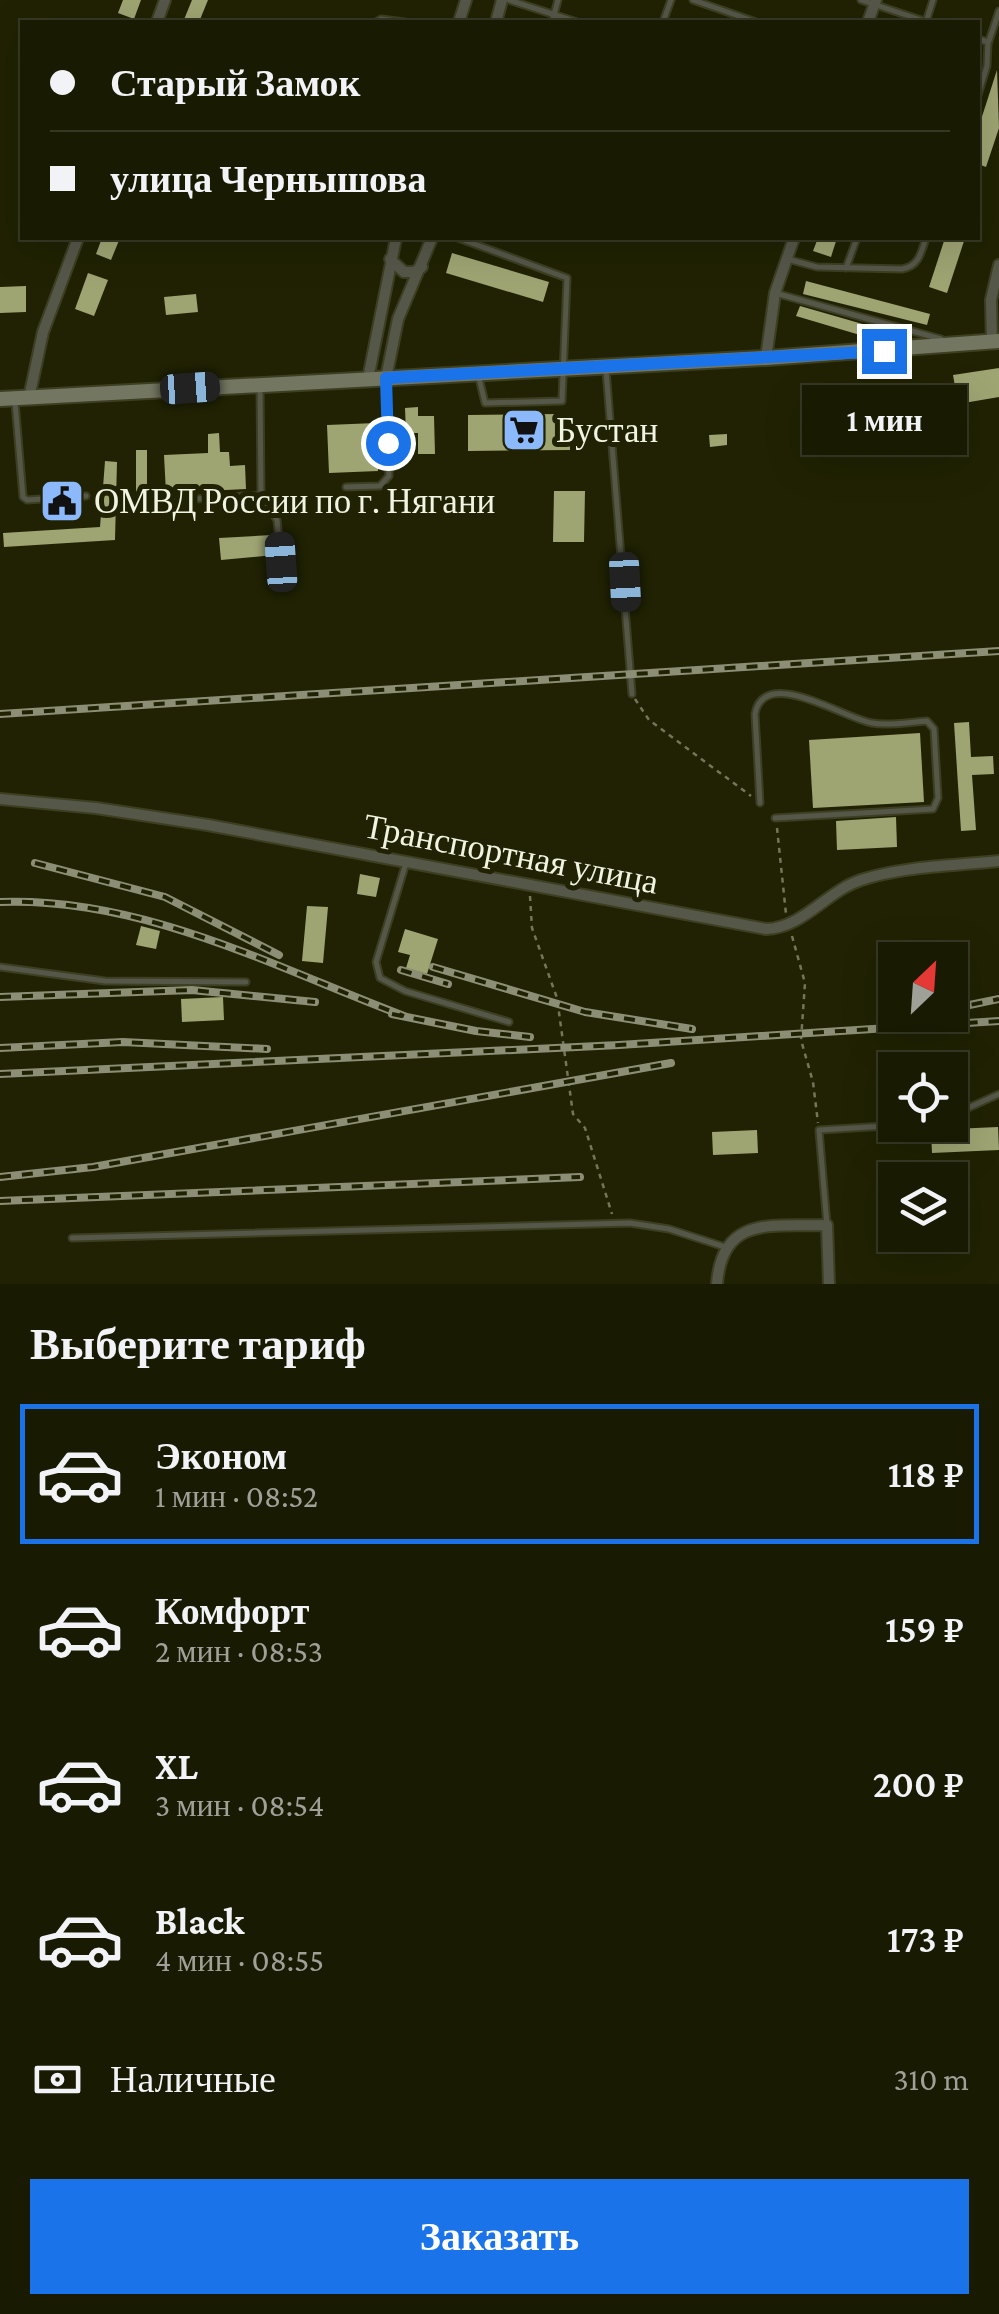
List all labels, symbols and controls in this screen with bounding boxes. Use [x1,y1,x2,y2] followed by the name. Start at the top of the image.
[110,62,360,104] text: Старый Замок
[110,158,427,200] text: улица Чернышова
[862,329,907,374] route end
[159,371,221,405] car
[802,386,966,456] callout: 1 мин
[846,402,923,438] text: 1 мин
[501,407,547,453] supermarket icon: Бустан
[556,411,658,450] place label: Бустан
[366,421,411,466] route start
[39,478,85,524] public building icon: ОМВД России по г. Нягани
[94,482,495,521] place label: ОМВД России по г. Нягани
[264,531,298,593] car
[608,551,642,613] car
[360,806,662,902] street label: Транспортная улица
[878,942,968,1032] north arrow
[878,942,968,1252] map controls
[878,1052,968,1142] button: locate
[878,1162,968,1252] button: layers
[30,1319,366,1369] text: Выберите тариф
[35,1429,125,1519] icon: car
[155,1435,287,1477] text: Эконом
[888,1453,964,1495] text: 118 ₽
[155,1478,318,1514] text: 1 мин · 08:52
[35,1584,125,1674] icon: car
[155,1590,309,1632] text: Комфорт
[885,1608,964,1650] text: 159 ₽
[155,1633,323,1669] text: 2 мин · 08:53
[35,1739,125,1829] icon: car
[155,1745,198,1787] text: XL
[873,1763,964,1805] text: 200 ₽
[155,1787,324,1823] text: 3 мин · 08:54
[35,1894,125,1984] icon: car
[155,1900,244,1942] text: Black
[887,1918,964,1960] text: 173 ₽
[155,1942,324,1978] text: 4 мин · 08:55
[30,2052,85,2107] icon: cash
[110,2058,276,2100] text: Наличные
[893,2061,969,2097] text: 310 m
[30,2179,969,2294] button: Заказать

